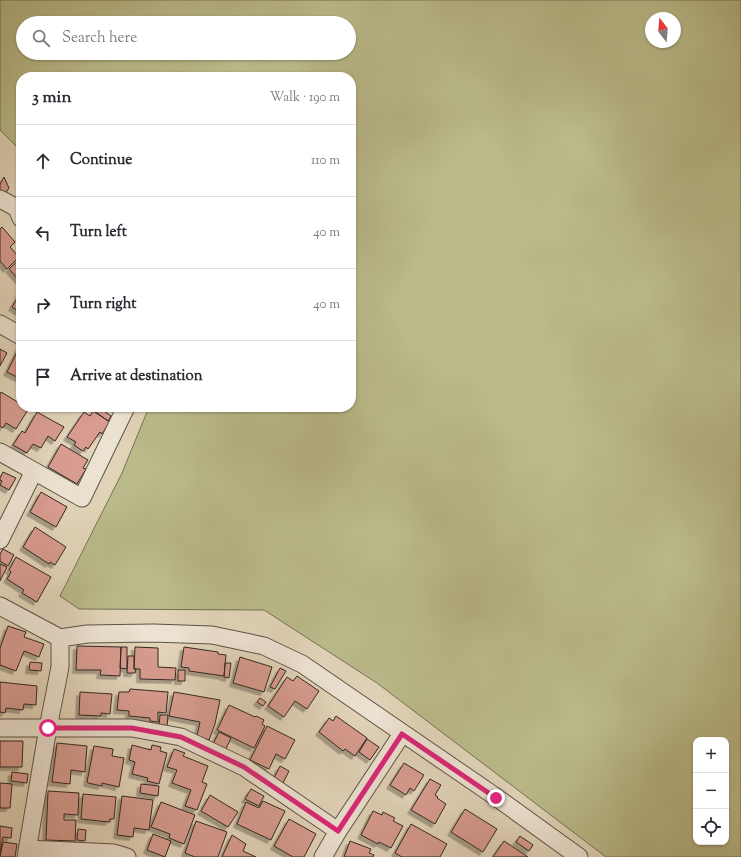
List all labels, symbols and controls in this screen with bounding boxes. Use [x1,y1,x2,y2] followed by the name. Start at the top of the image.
[645,12,681,48] north arrow
[16,16,356,60] search box
[30,27,52,49] icon: search
[62,28,137,49] text: Search here
[32,86,71,110] text: 3 min
[270,89,340,107] text: Walk · 190 m
[32,150,54,172] icon: ahead
[70,150,132,171] text: Continue
[311,152,340,170] text: 110 m
[32,222,54,244] icon: left
[70,222,127,243] text: Turn left
[313,224,340,242] text: 40 m
[32,294,54,316] icon: right
[70,294,136,315] text: Turn right
[313,296,340,314] text: 40 m
[32,366,54,388] icon: arrive
[70,366,203,387] text: Arrive at destination
[39,719,57,737] route start
[693,737,729,845] map controls
[693,737,729,773] button: +
[693,773,729,809] button: −
[487,789,505,807] route end
[693,809,729,845] button: locate

